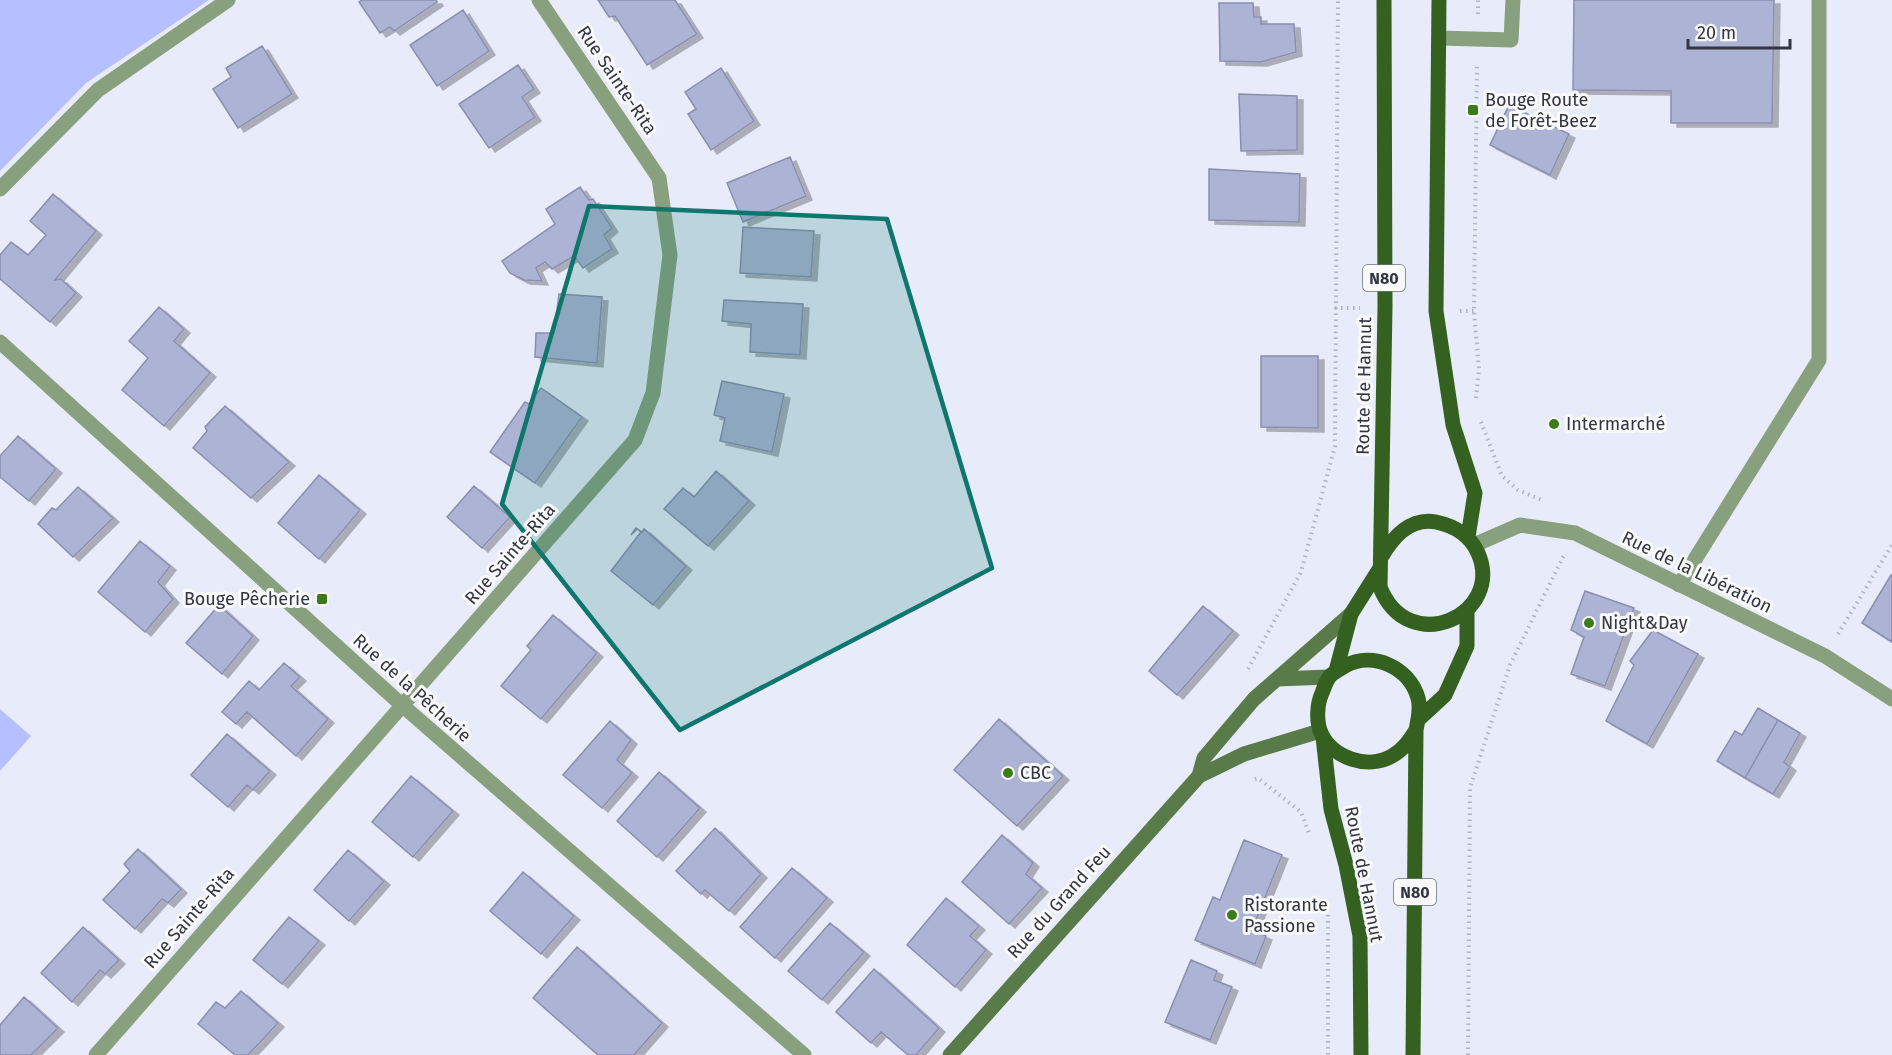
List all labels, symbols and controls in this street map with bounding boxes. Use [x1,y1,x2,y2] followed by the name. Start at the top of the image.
[1688,12,1790,50] scale bar
[572,21,662,139] street label: Rue Sainte-Rita
[1697,22,1736,44] text: 20 m
[1485,89,1597,132] place label: Bouge Route de Forêt-Beez
[1466,103,1480,117] marker: Bouge Route de Forêt-Beez
[1363,265,1405,291] road number: N80
[1352,316,1376,455] street label: Route de Hannut
[1566,413,1665,435] place label: Intermarché
[1547,417,1561,431] marker: Intermarché
[460,499,560,609] street label: Rue Sainte-Rita
[1618,526,1776,618] street label: Rue de la Libération
[184,588,310,610] place label: Bouge Pêcherie
[315,592,329,606] marker: Bouge Pêcherie
[1601,612,1688,634] place label: Night&Day
[1582,616,1596,630] marker: Night&Day
[348,629,476,747] street label: Rue de la Pêcherie
[1020,762,1051,784] place label: CBC
[1001,766,1015,780] marker: CBC
[1340,804,1388,944] street label: Route de Hannut
[1003,841,1115,963] street label: Rue du Grand Feu
[139,863,239,973] street label: Rue Sainte-Rita
[1394,879,1436,905] road number: N80
[1244,894,1328,937] place label: Ristorante Passione
[1225,908,1239,922] marker: Ristorante Passione

